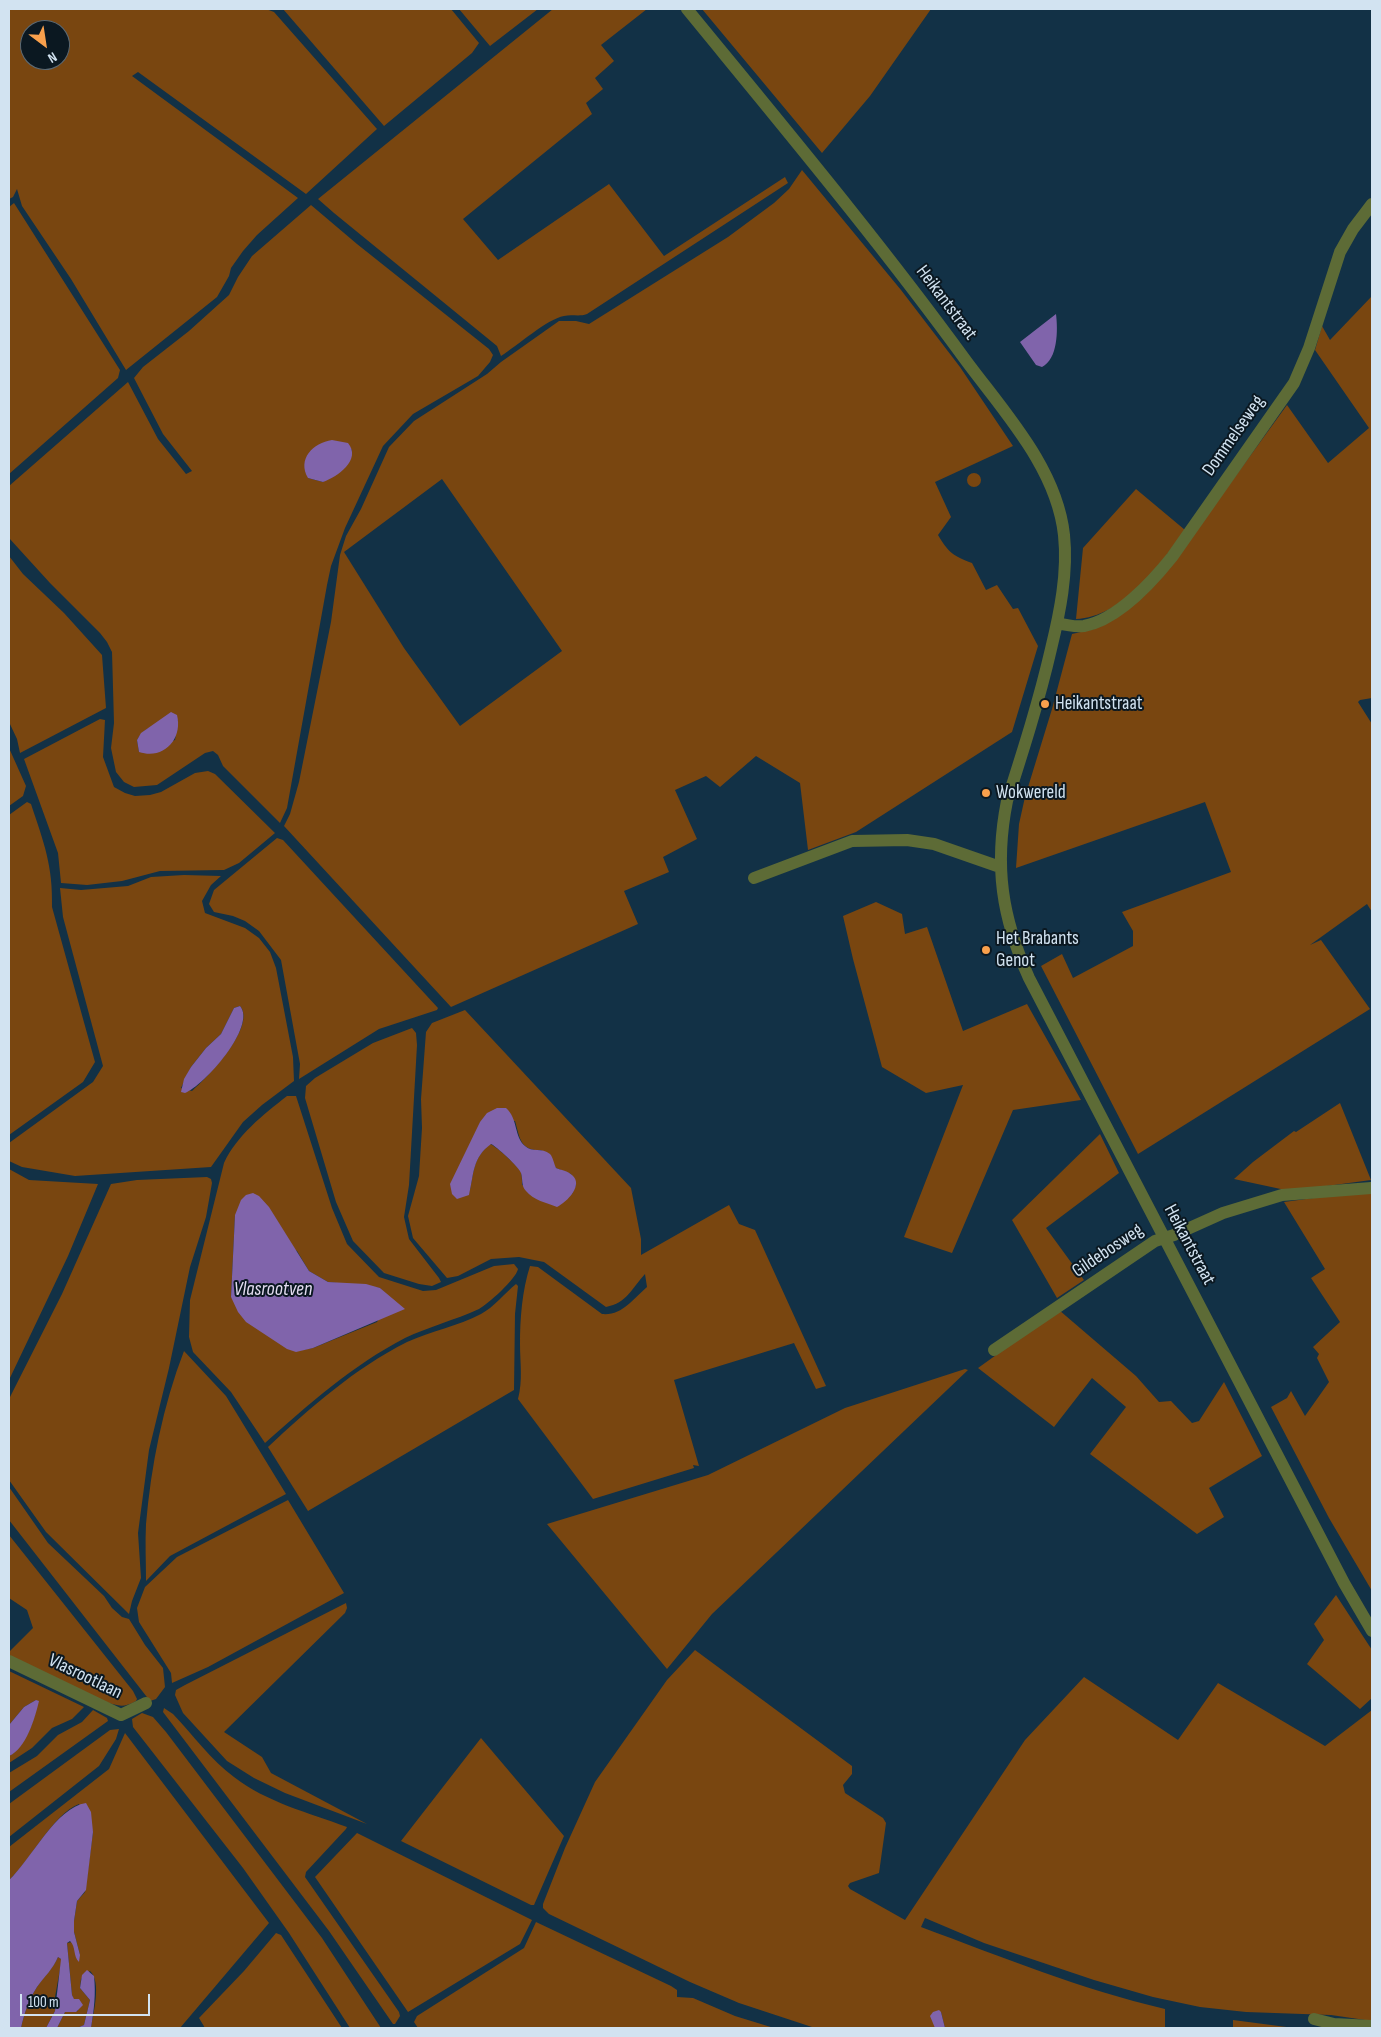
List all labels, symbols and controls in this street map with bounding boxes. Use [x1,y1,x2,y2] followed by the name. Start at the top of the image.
[20,20,70,70] north arrow
[45,48,60,67] text: N
[911,261,981,345] street label: Heikantstraat
[1198,391,1270,481] street label: Dommelseweg
[1055,693,1143,715] place label: Heikantstraat
[1039,698,1051,710] marker: Heikantstraat
[996,782,1066,804] place label: Wokwereld
[980,787,992,799] marker: Wokwereld
[996,928,1079,972] place label: Het Brabants Genot
[980,944,992,956] marker: Het Brabants Genot
[1158,1201,1220,1289] street label: Heikantstraat
[1068,1219,1148,1283] street label: Gildebosweg
[234,1278,312,1302] water label: Vlasrootven
[44,1649,126,1705] street label: Vlasrootlaan
[22,1984,152,2016] scale bar
[28,1993,59,2012] text: 100 m

